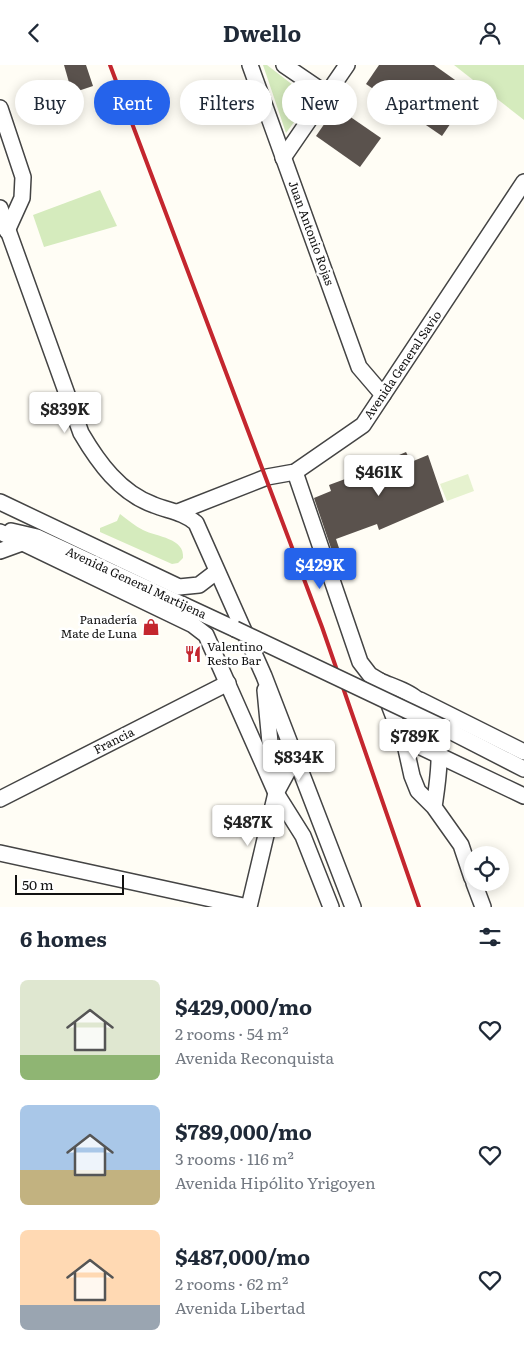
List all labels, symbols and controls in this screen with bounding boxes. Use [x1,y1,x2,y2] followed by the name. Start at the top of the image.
[223,16,301,49] text: Dwello
[20,19,48,47] icon: back
[476,19,504,47] icon: person
[15,80,84,125] chip: Buy
[94,80,170,125] chip: Rent
[180,80,272,125] chip: Filters
[282,80,357,125] chip: New
[367,80,497,125] chip: Apartment
[285,178,339,288] street label: Juan Antonio Rojas
[359,306,445,422] street label: Avenida General Savio
[30,391,100,434] pin: $839K
[40,396,90,420] text: $839K
[344,455,414,497] pin: $461K
[355,459,403,483] text: $461K
[63,542,210,623] street label: Avenida General Martijena
[285,547,355,590] pin: $429K
[295,552,345,576] text: $429K
[60,610,138,642] place label: Panadería Mate de Luna
[141,617,161,637] shop icon: Panadería Mate de Luna
[207,637,263,669] place label: Valentino Resto Bar
[183,644,203,664] restaurant icon: Valentino Resto Bar
[380,719,450,761] pin: $789K
[90,722,137,758] street label: Francia
[390,723,440,747] text: $789K
[264,739,334,782] pin: $834K
[274,744,324,768] text: $834K
[213,805,283,847] pin: $487K
[223,809,273,833] text: $487K
[464,846,509,891] map controls
[464,846,509,891] button: locate
[15,872,124,895] scale bar
[22,874,54,894] text: 50 m
[20,922,107,953] text: 6 homes
[476,923,504,951] icon: filters
[175,990,312,1021] text: $429,000/mo
[60,1000,120,1060] icon: home
[476,1016,504,1044] icon: heart
[175,1021,289,1045] text: 2 rooms · 54 m²
[175,1045,334,1069] text: Avenida Reconquista
[175,1115,312,1146] text: $789,000/mo
[60,1125,120,1185] icon: home
[476,1141,504,1169] icon: heart
[175,1146,294,1170] text: 3 rooms · 116 m²
[175,1170,376,1194] text: Avenida Hipólito Yrigoyen
[175,1240,310,1271] text: $487,000/mo
[60,1250,120,1310] icon: home
[476,1266,504,1294] icon: heart
[175,1271,288,1295] text: 2 rooms · 62 m²
[175,1295,305,1319] text: Avenida Libertad

